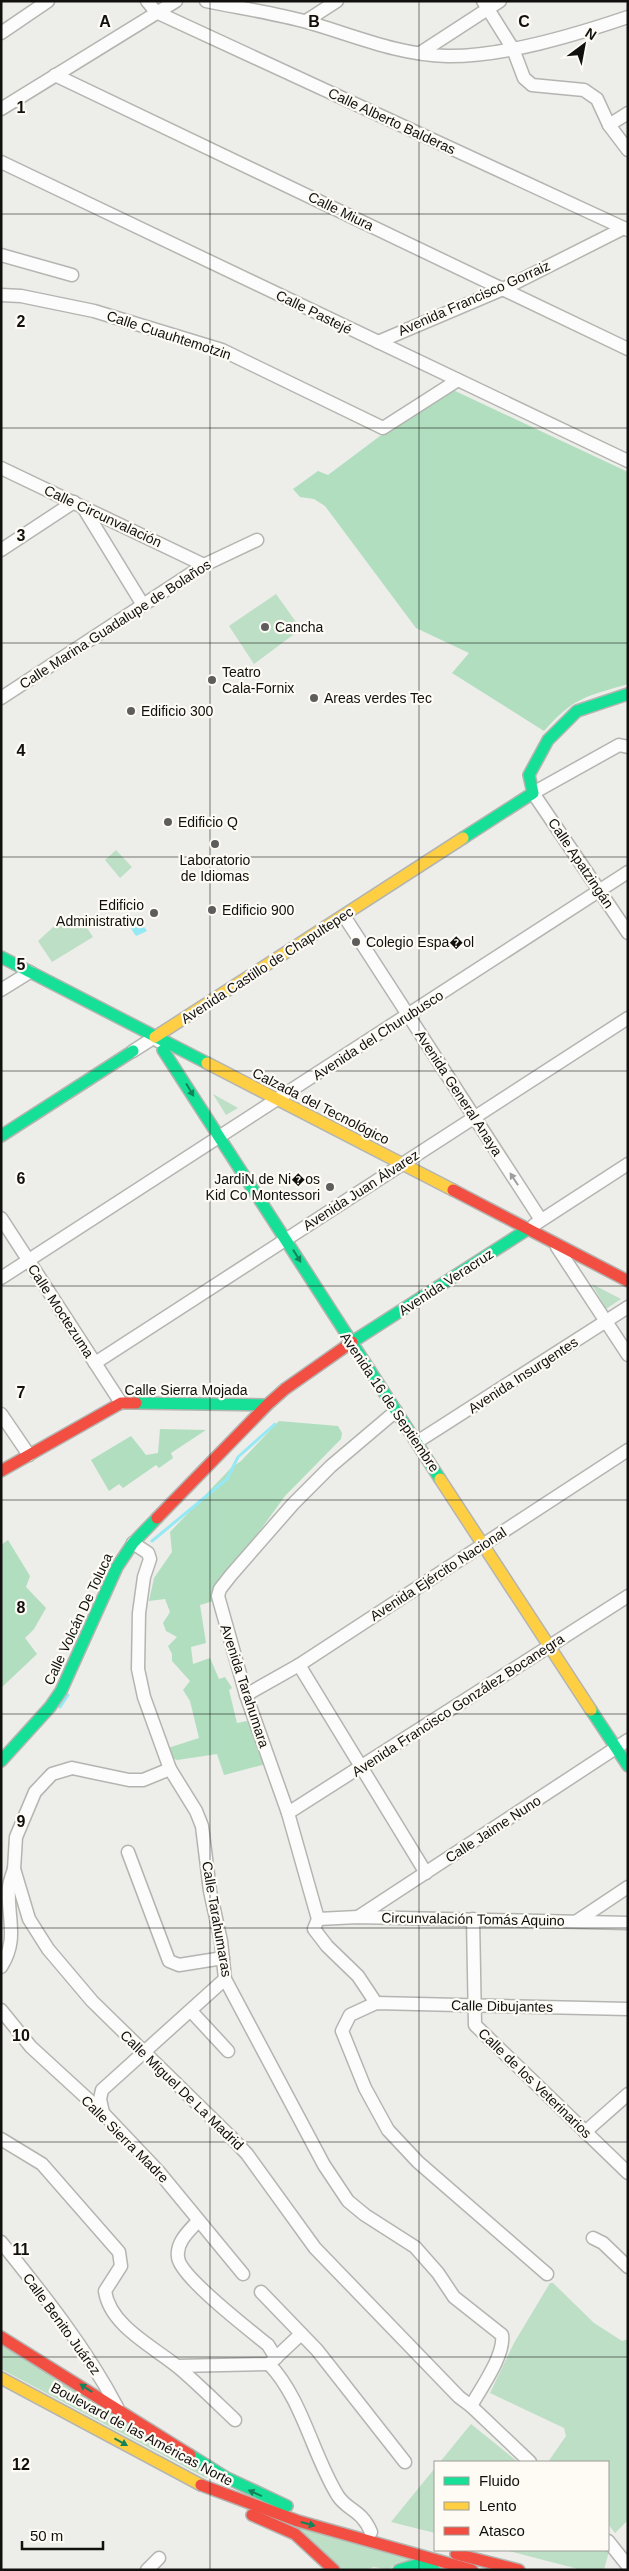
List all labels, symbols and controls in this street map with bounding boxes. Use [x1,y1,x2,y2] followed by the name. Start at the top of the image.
[99,13,111,30] text: A
[308,13,320,30] text: B
[518,13,530,30] text: C
[559,20,609,70] north arrow
[582,25,599,43] text: N
[326,84,458,158] street label: Calle Alberto Balderas
[17,99,26,116] text: 1
[306,188,377,234] street label: Calle Miura
[396,257,552,339] street label: Avenida Francisco Gorraiz
[273,287,355,337] street label: Calle Pastejé
[105,307,233,363] street label: Calle Cuauhtemotzin
[17,313,26,330] text: 2
[42,482,164,550] street label: Calle Circunvalación
[17,527,26,544] text: 3
[16,556,214,692] street label: Calle Marina Guadalupe de Bolaños
[275,619,323,635] place label: Cancha
[259,621,271,633] marker: Cancha
[222,664,294,696] place label: Teatro Cala-Fornix
[206,674,218,686] marker: Teatro Cala-Fornix
[324,690,432,706] place label: Areas verdes Tec
[308,692,320,704] marker: Areas verdes Tec
[141,703,214,719] place label: Edificio 300
[125,705,137,717] marker: Edificio 300
[17,742,26,759] text: 4
[178,814,238,830] place label: Edificio Q
[545,815,617,911] street label: Calle Apatzingán
[162,816,174,828] marker: Edificio Q
[209,838,221,850] marker: Laboratorio de Idiomas
[180,852,251,884] place label: Laboratorio de Idiomas
[56,897,144,929] place label: Edificio Administrativo
[222,902,295,918] place label: Edificio 900
[178,903,356,1027] street label: Avenida Castillo de Chapultepec
[206,904,218,916] marker: Edificio 900
[148,907,160,919] marker: Edificio Administrativo
[366,934,474,950] place label: Colegio Espa�ol
[350,936,362,948] marker: Colegio Espa�ol
[17,956,26,973] text: 5
[310,987,446,1083] street label: Avenida del Churubusco
[412,1027,506,1159] street label: Avenida General Anaya
[250,1064,392,1148] street label: Calzada del Tecnológico
[186,1084,195,1097] one-way arrow
[300,1146,422,1234] street label: Avenida Juan Álvarez
[17,1170,26,1187] text: 6
[206,1171,320,1203] place label: JardiN de Ni�os Kid Co Montessori
[510,1173,519,1186] one-way arrow
[324,1181,336,1193] marker: JardiN de Ni�os Kid Co Montessori
[396,1245,496,1319] street label: Avenida Veracruz
[292,1250,301,1263] one-way arrow
[25,1261,97,1361] street label: Calle Moctezuma
[337,1329,443,1475] street label: Avenida 16 de Septiembre
[465,1334,581,1416] street label: Avenida Insurgentes
[125,1382,248,1398] street label: Calle Sierra Mojada
[17,1384,26,1401] text: 7
[367,1524,509,1624] street label: Avenida Ejército Nacional
[40,1550,116,1688] street label: Calle Volcán De Toluca
[17,1599,26,1616] text: 8
[218,1622,273,1750] street label: Avenida Tarahumara
[349,1630,567,1780] street label: Avenida Francisco González Bocanegra
[442,1792,544,1866] street label: Calle Jaime Nuno
[17,1813,26,1830] text: 9
[199,1860,235,1978] street label: Calle Tarahumaras
[381,1909,565,1929] street label: Circunvalación Tomás Aquino
[451,1997,553,2015] street label: Calle Dibujantes
[475,2025,595,2141] street label: Calle de los Veterinarios
[12,2027,30,2044] text: 10
[117,2027,247,2153] street label: Calle Miguel De La Madrid
[78,2092,172,2186] street label: Calle Sierra Madre
[13,2241,30,2258] text: 11
[20,2270,104,2378] street label: Calle Benito Juárez
[48,2379,236,2489] street label: Boulevard de las Américas Norte
[79,2384,92,2393] one-way arrow
[114,2438,129,2446] one-way arrow
[12,2456,30,2473] text: 12
[434,2461,609,2551] legend
[479,2472,520,2489] text: Fluido
[248,2488,262,2496] one-way arrow
[479,2497,517,2514] text: Lento
[22,2518,104,2550] scale bar
[300,2520,315,2528] one-way arrow
[479,2522,525,2539] text: Atasco
[30,2527,63,2544] text: 50 m

